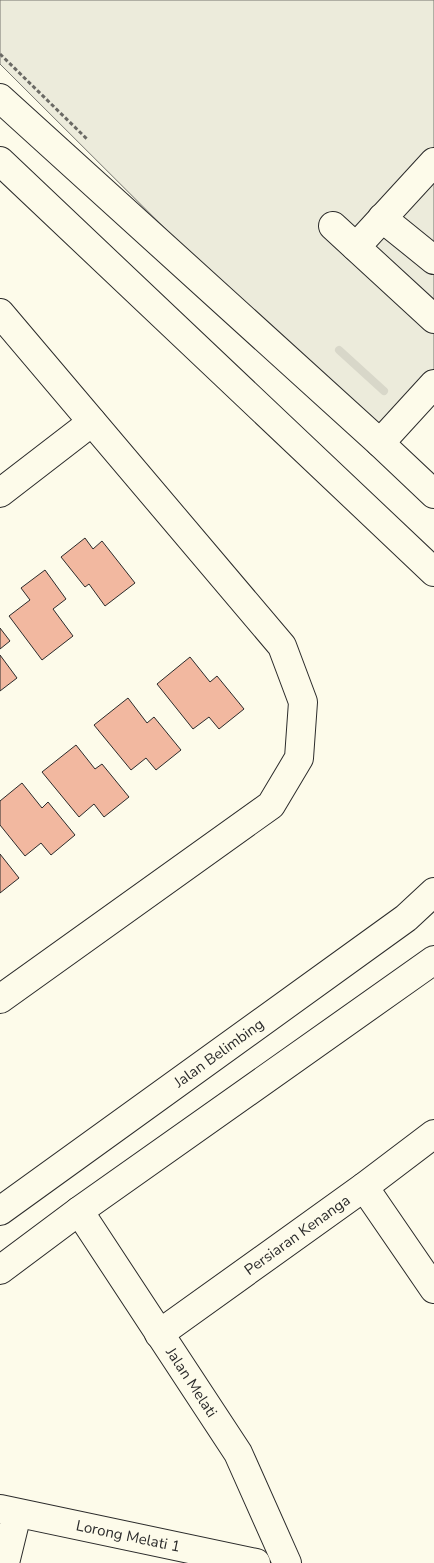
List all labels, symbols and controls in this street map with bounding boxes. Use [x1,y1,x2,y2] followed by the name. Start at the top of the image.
[169,1014,268,1093] street label: Jalan Belimbing
[240,1190,354,1280] street label: Persiaran Kenanga
[161,1343,222,1421] street label: Jalan Melati
[74,1515,182,1557] street label: Lorong Melati 1

